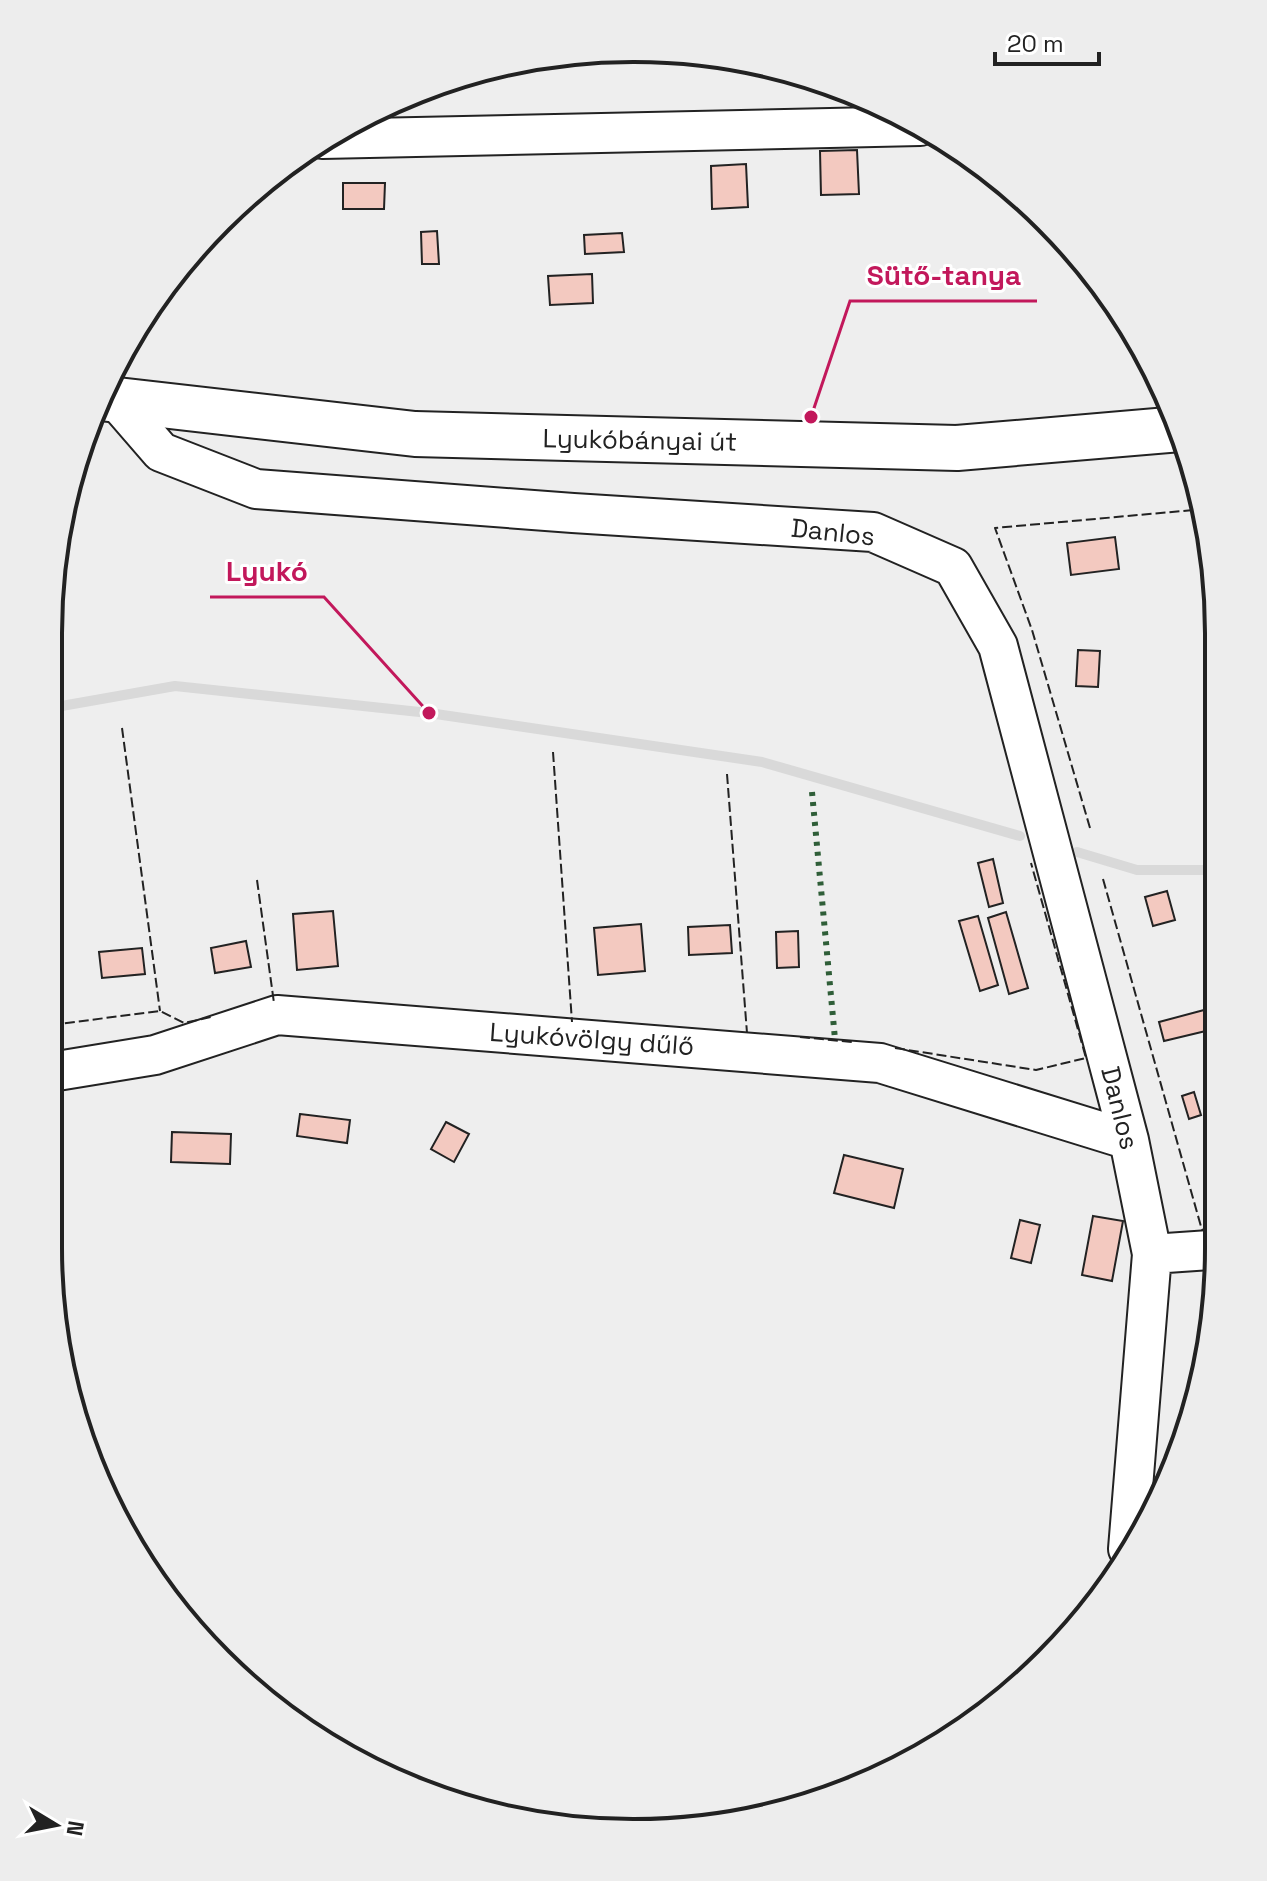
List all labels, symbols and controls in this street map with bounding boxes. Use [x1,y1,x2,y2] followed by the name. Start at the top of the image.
[995,16,1099,66] scale bar
[1007,28,1064,59] text: 20 m
[850,249,1037,301] callout: Sütő-tanya
[867,257,1021,293] text: Sütő-tanya
[542,421,738,459] street label: Lyukóbányai út
[789,511,877,553] street label: Danlos
[210,545,324,597] callout: Lyukó
[226,553,308,589] text: Lyukó
[489,1015,695,1063] street label: Lyukóvölgy dűlő
[1093,1063,1147,1153] street label: Danlos
[16,1785,96,1865] north arrow
[61,1819,91,1838] text: N

